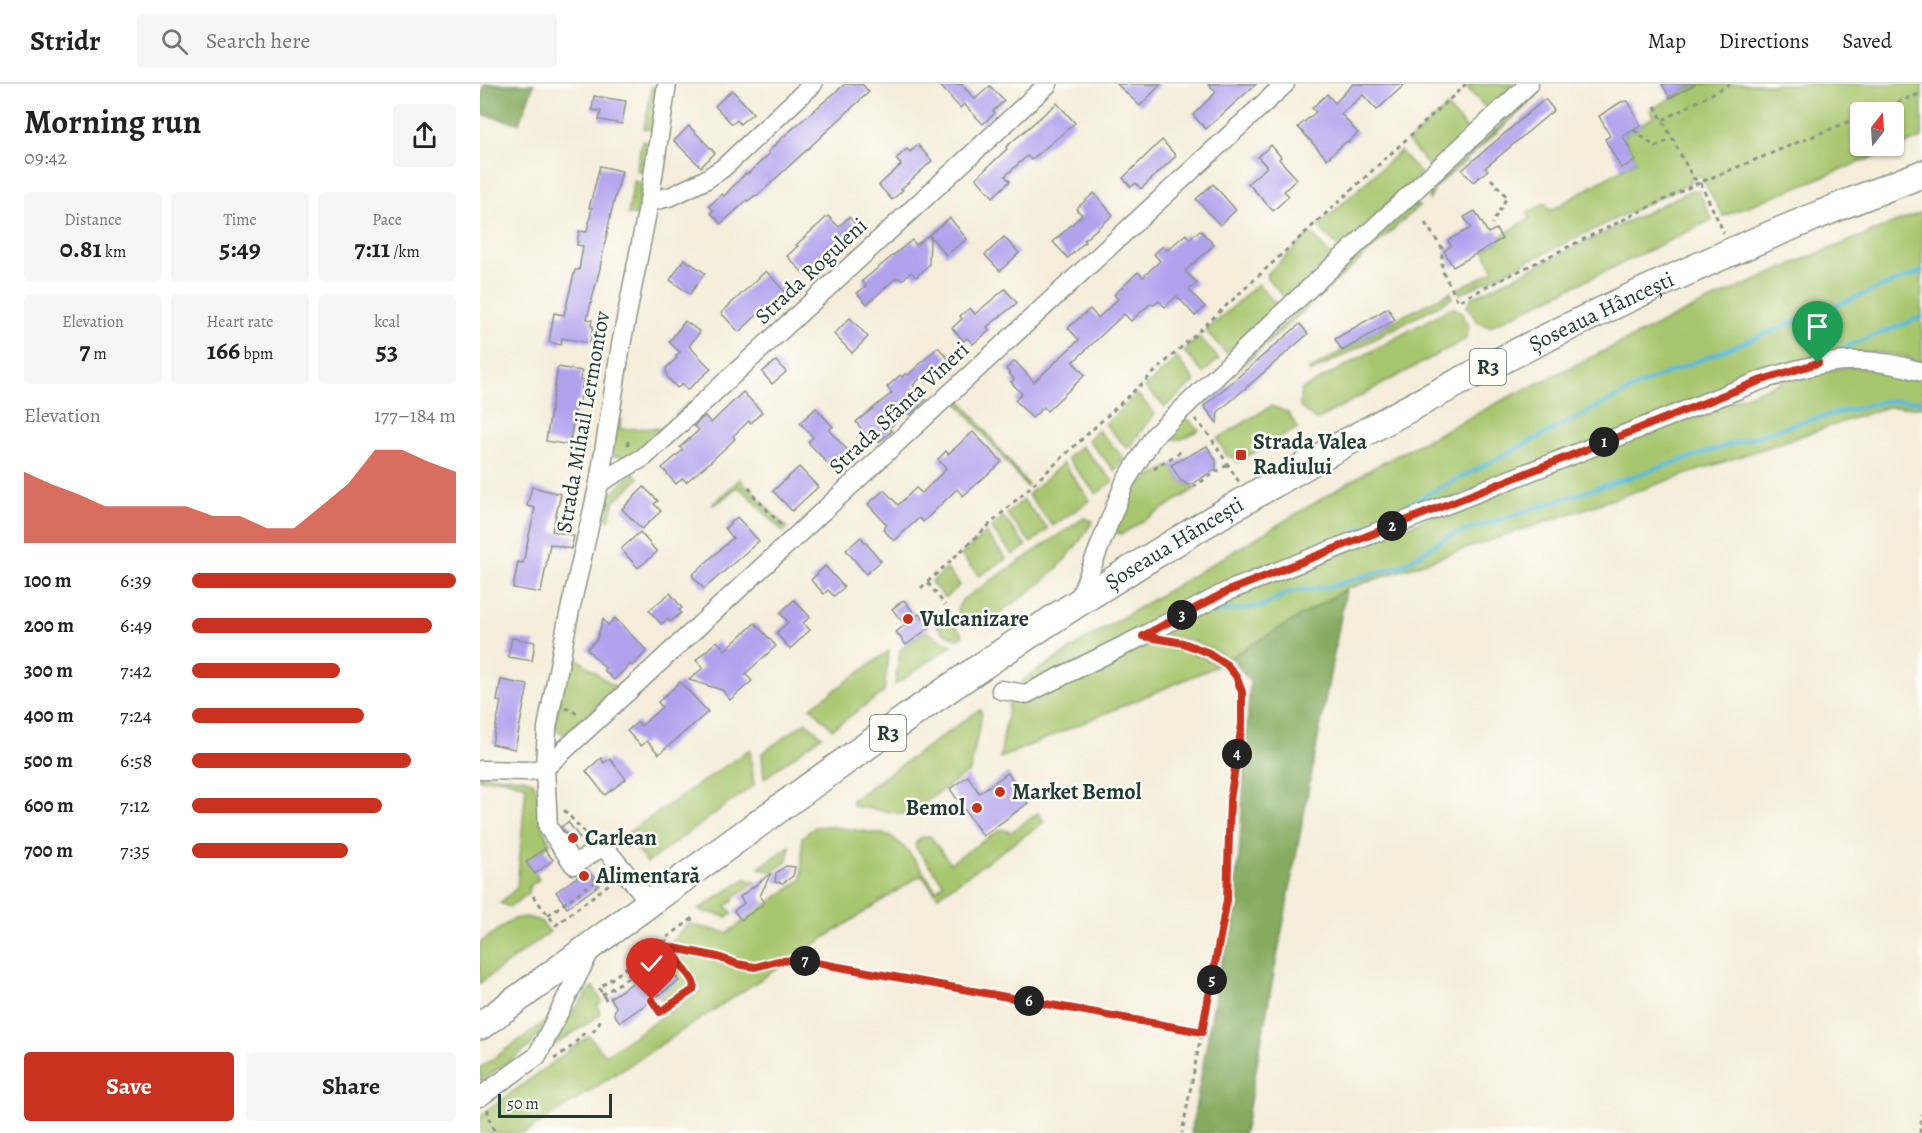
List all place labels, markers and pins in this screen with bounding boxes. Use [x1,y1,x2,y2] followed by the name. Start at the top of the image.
[1792,301,1843,363] pin
[1253,427,1368,482] place label: Strada Valea Radiului
[1589,427,1619,457] pin: 1
[1234,448,1248,462] marker: Strada Valea Radiului
[1377,511,1407,541] pin: 2
[1167,600,1197,630] pin: 3
[919,604,1029,634] place label: Vulcanizare
[901,612,915,626] marker: Vulcanizare
[1222,739,1252,769] pin: 4
[1012,777,1142,807] place label: Market Bemol
[993,785,1007,799] marker: Market Bemol
[906,793,965,823] place label: Bemol
[970,801,984,815] marker: Bemol
[585,823,657,853] place label: Carlean
[566,831,580,845] marker: Carlean
[595,861,701,891] place label: Alimentară
[577,869,591,883] marker: Alimentară
[626,938,677,1000] pin
[790,946,820,976] pin: 7
[1197,965,1227,995] pin: 5
[1014,986,1044,1016] pin: 6

